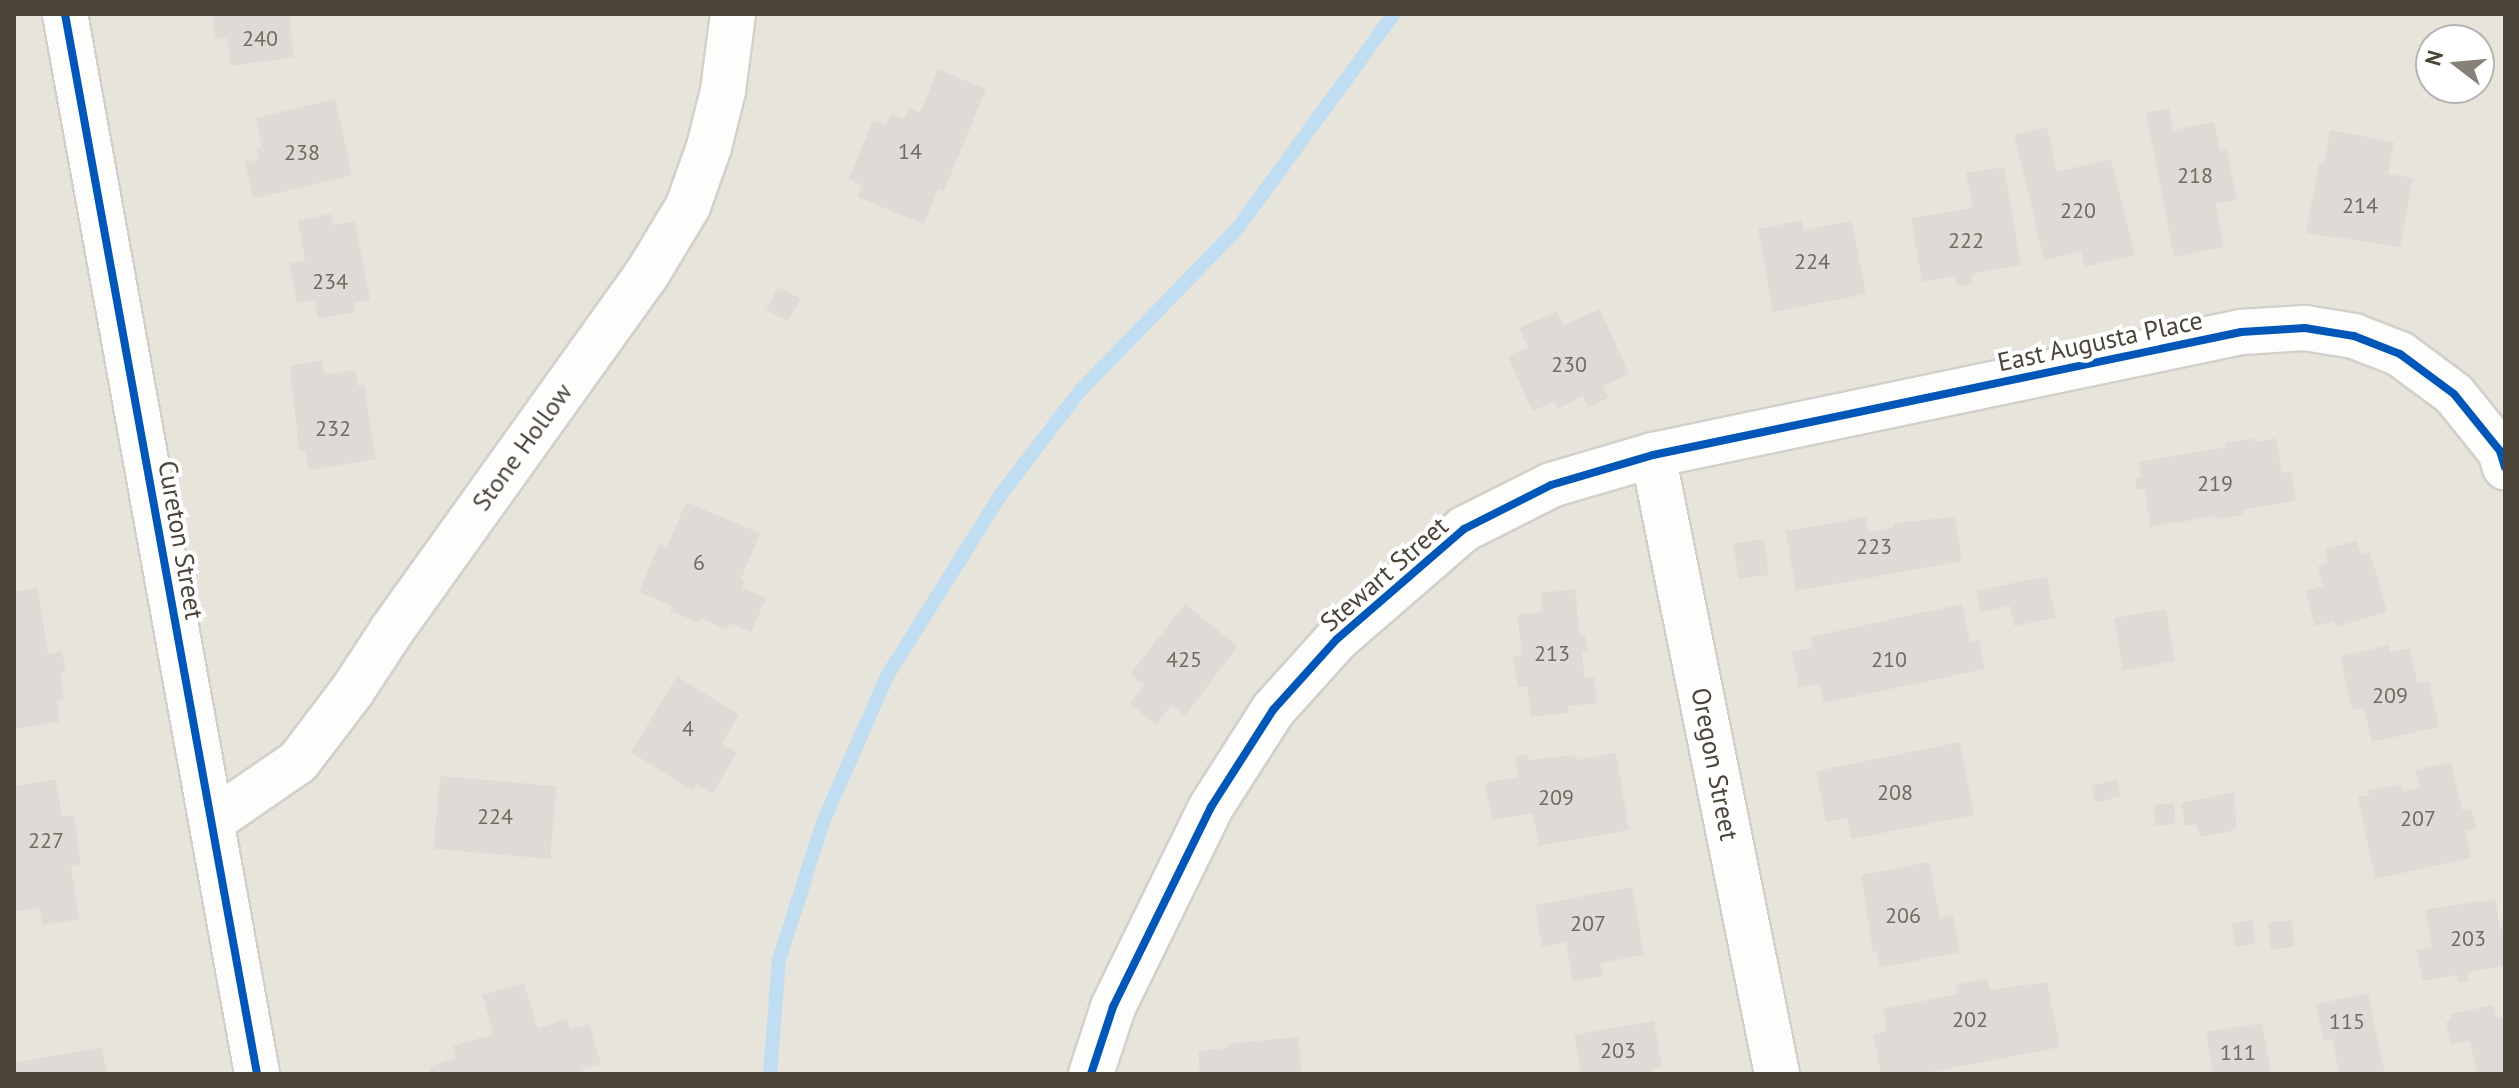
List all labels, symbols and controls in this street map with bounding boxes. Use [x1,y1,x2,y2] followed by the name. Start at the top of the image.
[2415,24,2495,104] north arrow
[242,26,278,52] house number: 240
[2418,47,2449,69] text: N
[898,139,922,165] house number: 14
[284,140,320,166] house number: 238
[2177,163,2213,189] house number: 218
[2342,193,2378,219] house number: 214
[2060,198,2096,224] house number: 220
[1948,228,1984,254] house number: 222
[1794,249,1830,275] house number: 224
[312,269,348,295] house number: 234
[1994,304,2206,378] street label: East Augusta Place
[1551,352,1587,378] house number: 230
[465,377,579,517] street label: Stone Hollow
[315,416,351,442] house number: 232
[152,458,210,622] street label: Cureton Street
[2197,471,2233,497] house number: 219
[1314,510,1454,638] street label: Stewart Street
[1856,534,1892,560] house number: 223
[693,550,705,576] house number: 6
[1534,641,1570,667] house number: 213
[1166,647,1202,673] house number: 425
[1871,647,1907,673] house number: 210
[2372,683,2408,709] house number: 209
[1685,685,1745,843] street label: Oregon Street
[682,716,694,742] house number: 4
[1877,780,1913,806] house number: 208
[1538,785,1574,811] house number: 209
[477,804,513,830] house number: 224
[2400,806,2436,832] house number: 207
[28,828,64,854] house number: 227
[1885,903,1921,929] house number: 206
[1570,911,1606,937] house number: 207
[2450,926,2486,952] house number: 203
[1952,1007,1988,1033] house number: 202
[2329,1009,2365,1035] house number: 115
[1600,1038,1636,1064] house number: 203
[2220,1040,2256,1066] house number: 111

